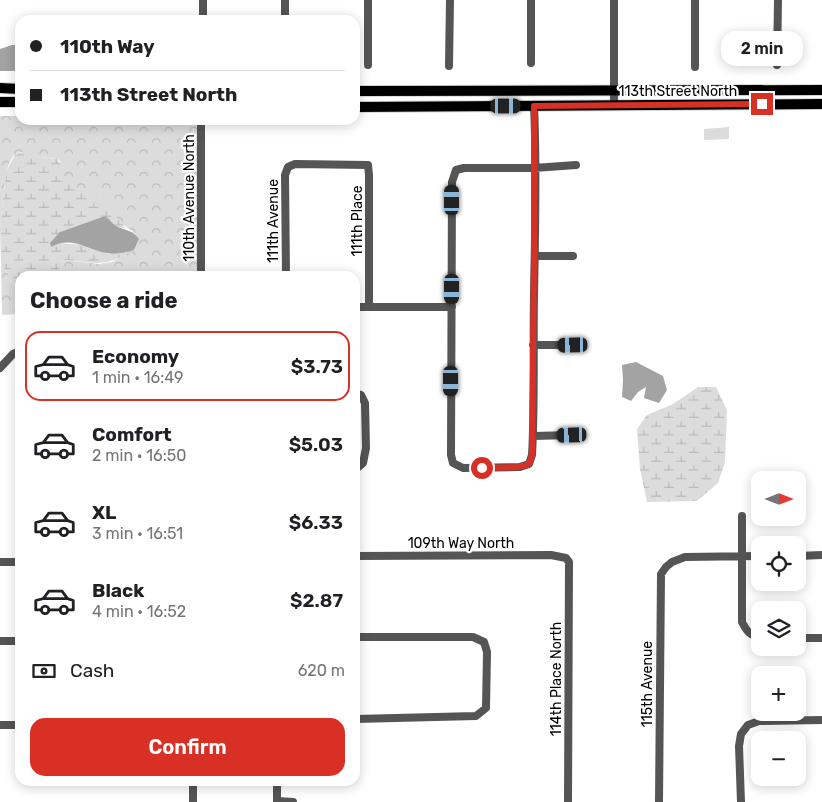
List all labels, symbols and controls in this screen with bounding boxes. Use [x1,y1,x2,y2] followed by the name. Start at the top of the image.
[721,32,803,66] callout: 2 min
[60,35,155,58] text: 110th Way
[741,39,783,58] text: 2 min
[60,83,237,106] text: 113th Street North
[619,83,737,100] street label: 113th Street North
[751,93,773,115] route end
[491,99,521,114] car
[181,134,198,262] street label: 110th Avenue North
[265,179,282,263] street label: 111th Avenue
[349,185,366,257] street label: 111th Place
[444,185,459,215] car
[444,274,459,304] car
[30,287,177,314] text: Choose a ride
[557,337,588,353] car
[32,344,77,389] icon: car
[92,345,179,368] text: Economy
[291,355,343,378] text: $3.73
[443,366,458,396] car
[92,368,184,387] text: 1 min · 16:49
[32,422,77,467] icon: car
[92,423,172,446] text: Comfort
[556,427,587,443] car
[289,433,343,456] text: $5.03
[92,446,186,465] text: 2 min · 16:50
[471,457,493,479] route start
[751,471,806,526] north arrow
[751,471,806,786] map controls
[32,500,77,545] icon: car
[92,501,116,524] text: XL
[289,511,343,534] text: $6.33
[92,524,183,543] text: 3 min · 16:51
[408,535,514,552] street label: 109th Way North
[751,536,806,591] button: locate
[32,578,77,623] icon: car
[92,579,144,602] text: Black
[290,589,343,612] text: $2.87
[751,601,806,656] button: layers
[92,602,186,621] text: 4 min · 16:52
[548,622,565,736] street label: 114th Place North
[639,641,656,727] street label: 115th Avenue
[30,657,58,685] icon: cash
[70,659,114,682] text: Cash
[298,661,345,680] text: 620 m
[751,666,806,721] button: +
[30,718,345,776] button: Confirm
[751,731,806,786] button: −

